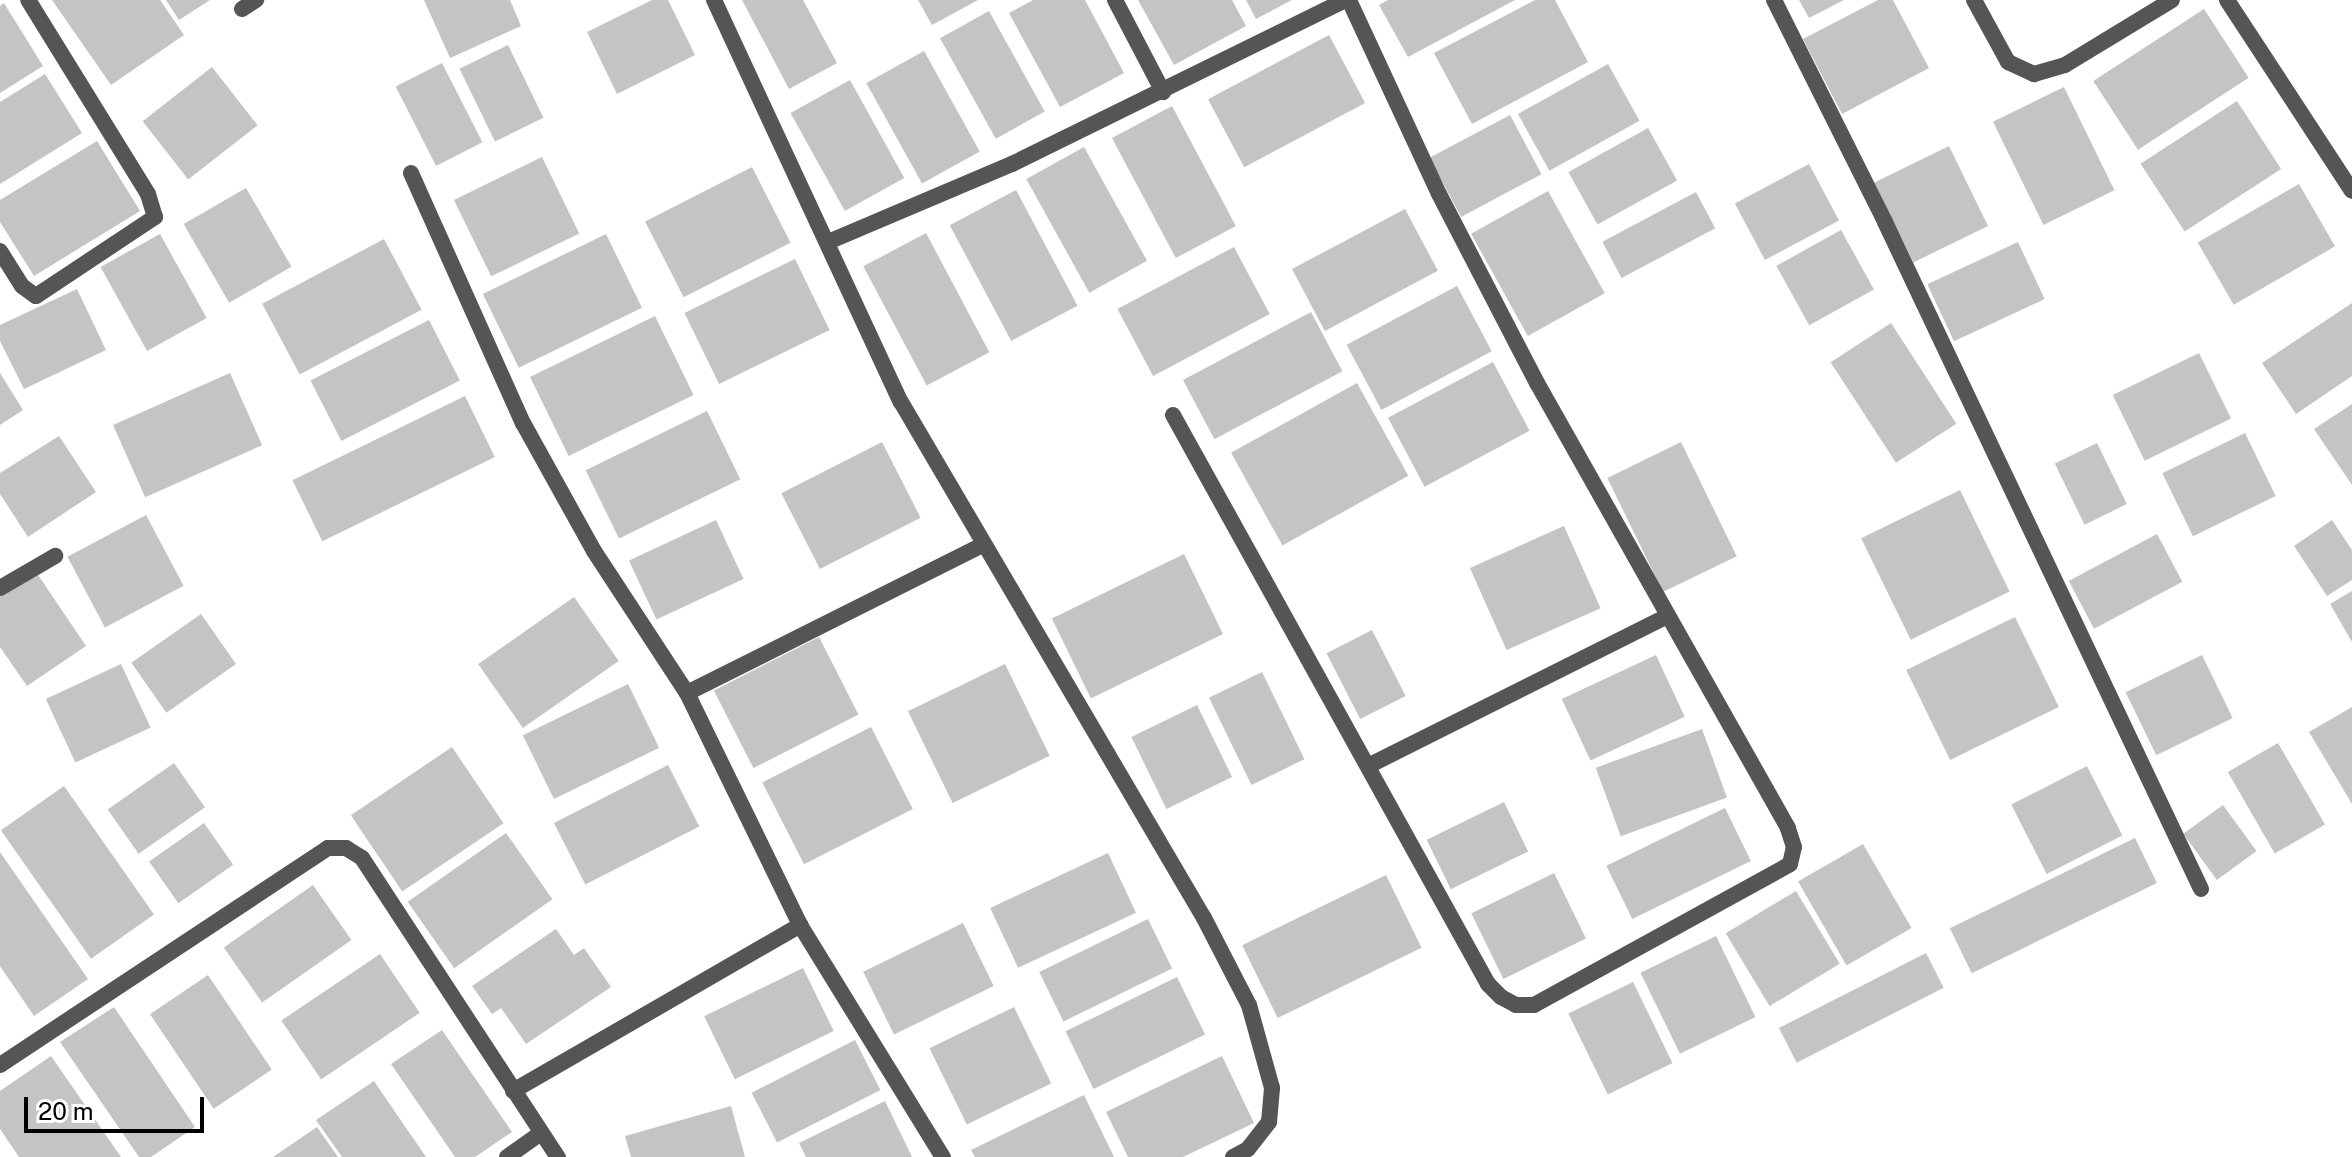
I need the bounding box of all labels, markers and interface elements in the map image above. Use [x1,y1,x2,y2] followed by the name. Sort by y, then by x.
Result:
[28,1081,208,1131] scale bar
[38,1097,94,1125] text: 20 m

